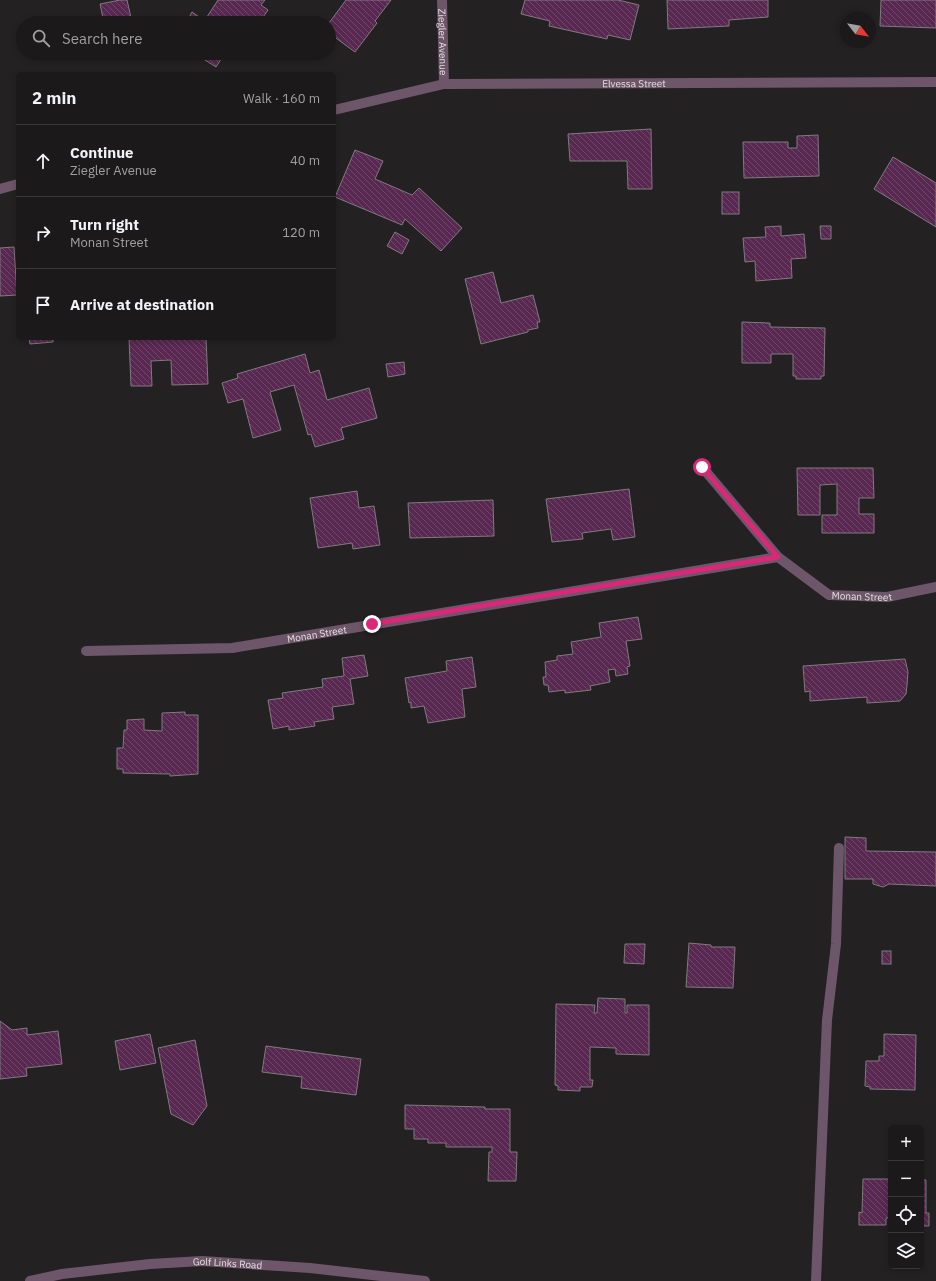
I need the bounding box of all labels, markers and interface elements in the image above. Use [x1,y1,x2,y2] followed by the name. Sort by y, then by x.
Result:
[436,8,450,76] street label: Ziegler Avenue
[840,12,876,48] north arrow
[16,16,336,60] search box
[30,27,52,49] icon: search
[62,29,142,48] text: Search here
[602,77,666,90] street label: Elvessa Street
[32,87,76,109] text: 2 min
[243,90,320,107] text: Walk · 160 m
[70,143,134,162] text: Continue
[32,150,54,172] icon: ahead
[290,152,320,169] text: 40 m
[70,162,157,179] text: Ziegler Avenue
[70,215,139,234] text: Turn right
[32,222,54,244] icon: right
[282,224,320,241] text: 120 m
[70,234,148,251] text: Monan Street
[32,294,54,316] icon: arrive
[70,295,214,314] text: Arrive at destination
[693,458,711,476] route start
[831,589,894,604] street label: Monan Street
[363,615,381,633] route end
[286,622,348,645] street label: Monan Street
[888,1125,924,1269] map controls
[888,1125,924,1161] button: +
[888,1161,924,1197] button: −
[888,1197,924,1233] button: locate
[888,1233,924,1269] button: layers
[192,1254,263,1271] street label: Golf Links Road

